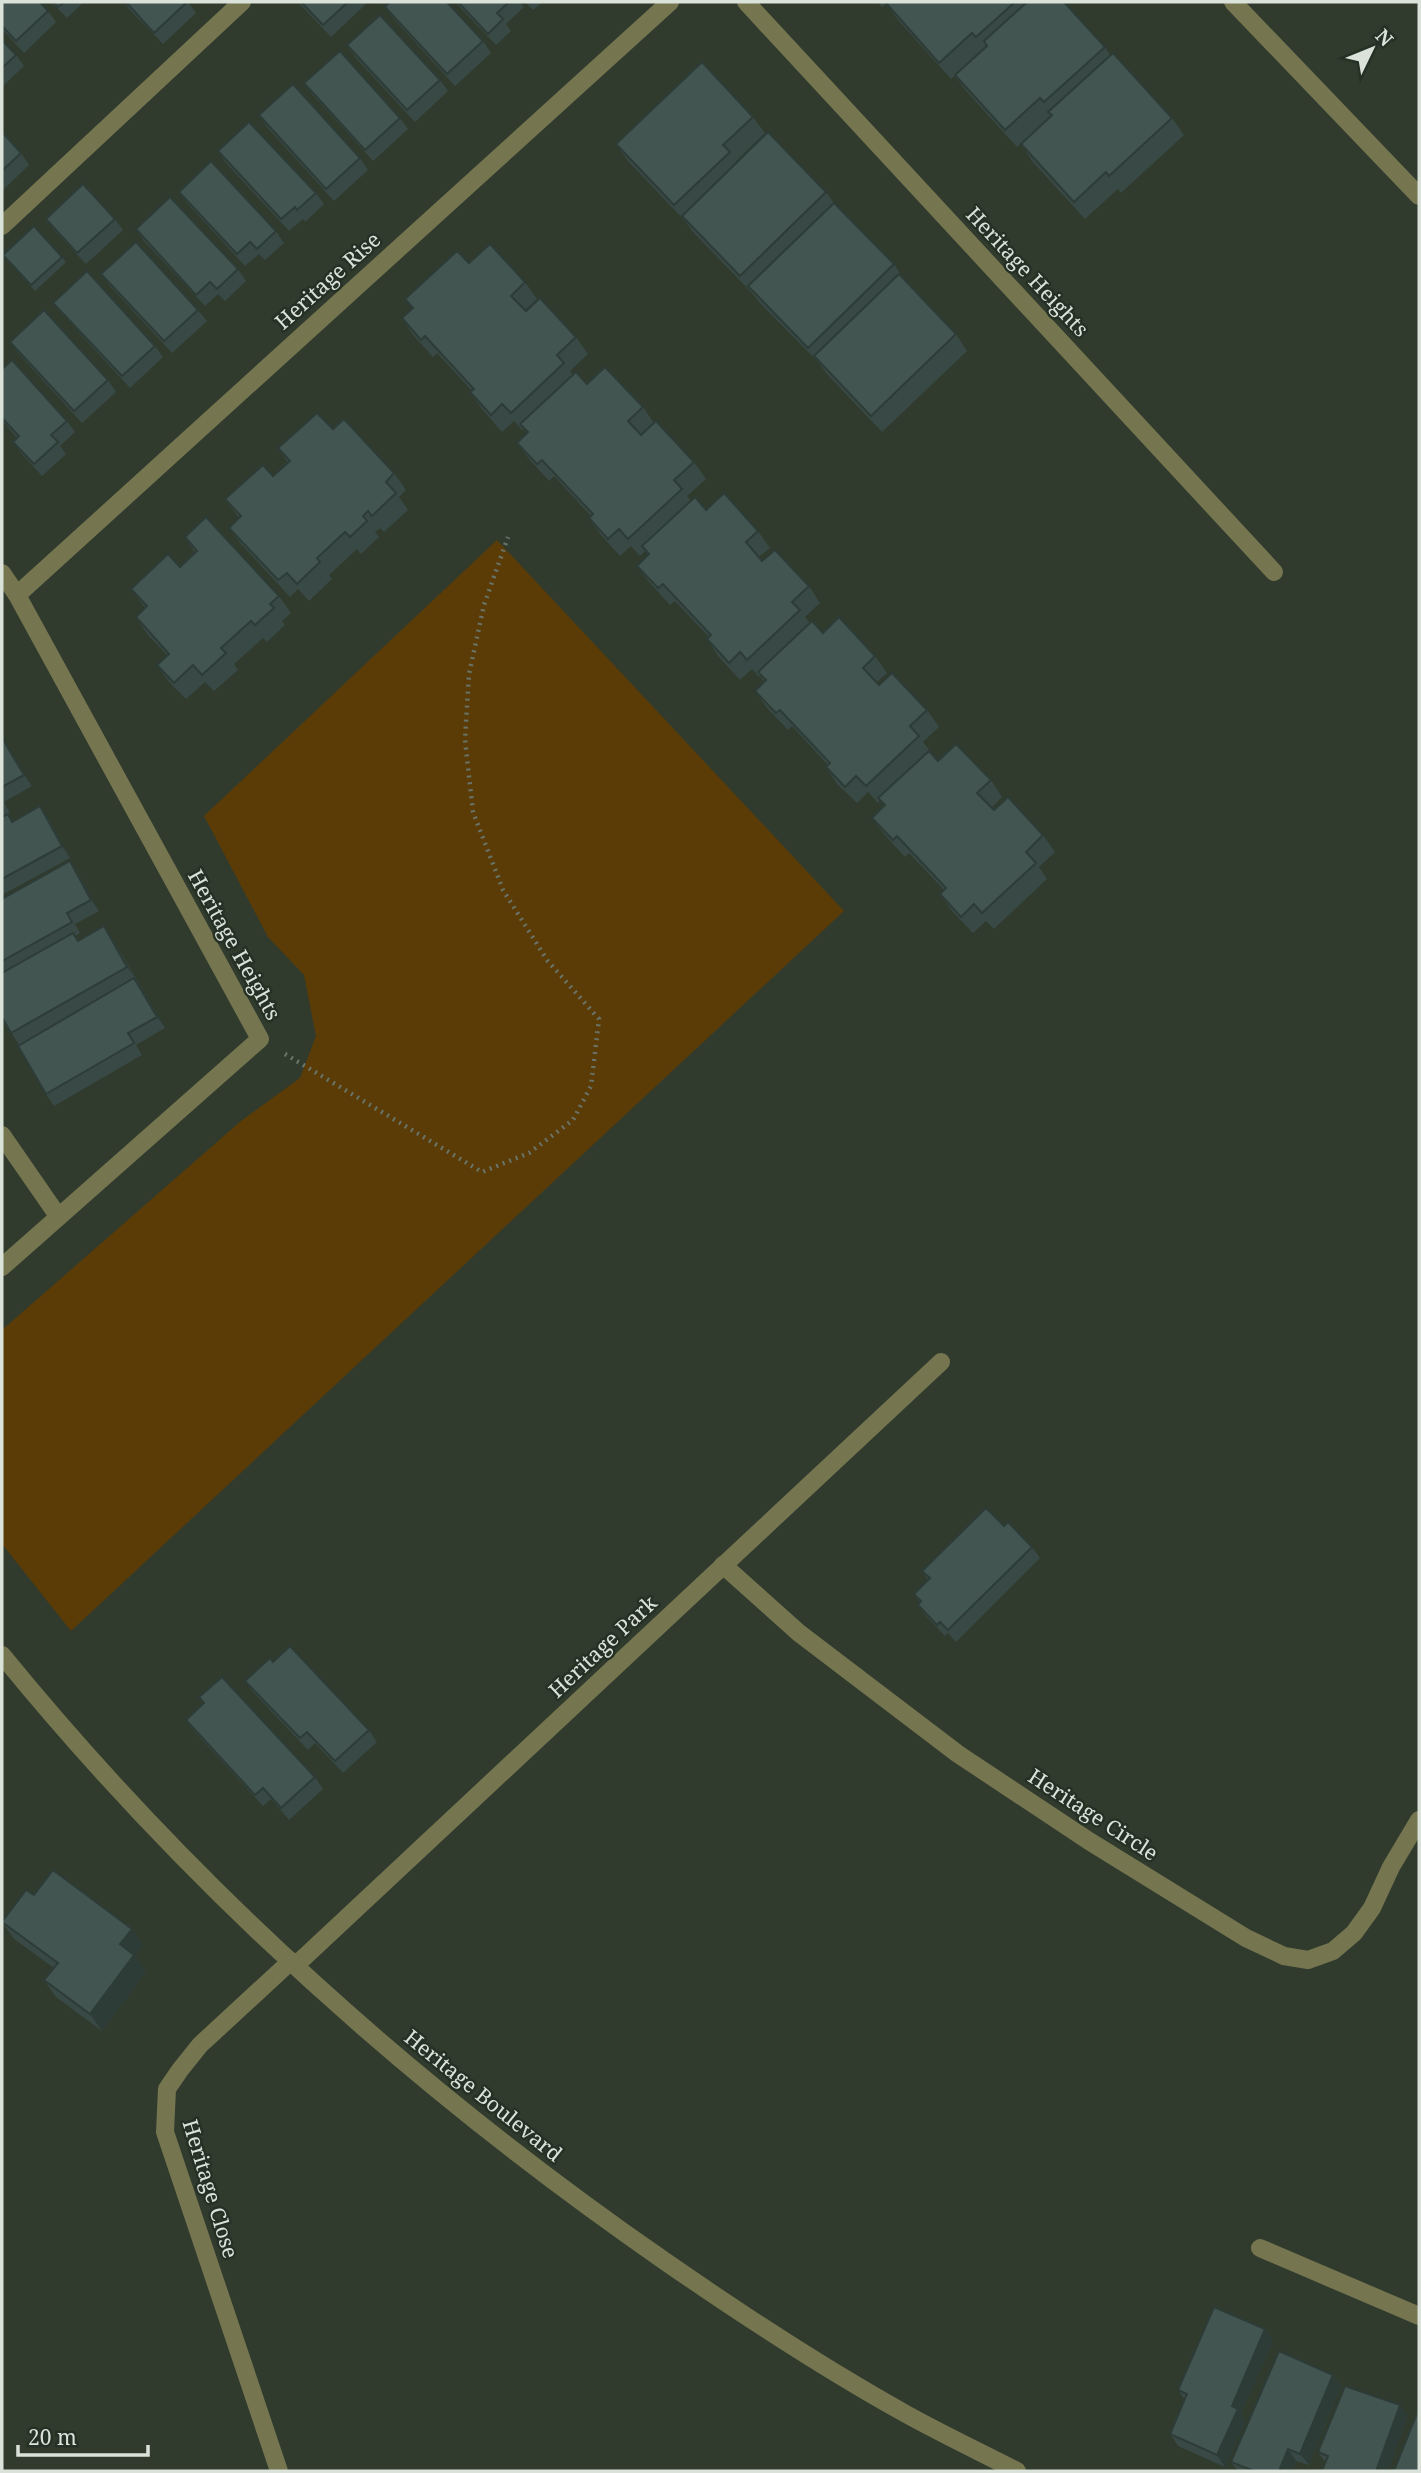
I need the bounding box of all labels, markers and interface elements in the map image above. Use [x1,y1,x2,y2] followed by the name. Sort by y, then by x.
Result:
[1337,14,1407,84] north arrow
[1370,23,1399,52] text: N
[960,200,1095,342] street label: Heritage Heights
[269,225,386,335] street label: Heritage Rise
[182,864,288,1025] street label: Heritage Heights
[542,1588,663,1704] street label: Heritage Park
[1023,1762,1164,1867] street label: Heritage Circle
[399,2023,568,2168] street label: Heritage Boulevard
[177,2116,245,2262] street label: Heritage Close
[18,2414,147,2458] scale bar
[28,2423,77,2451] text: 20 m

